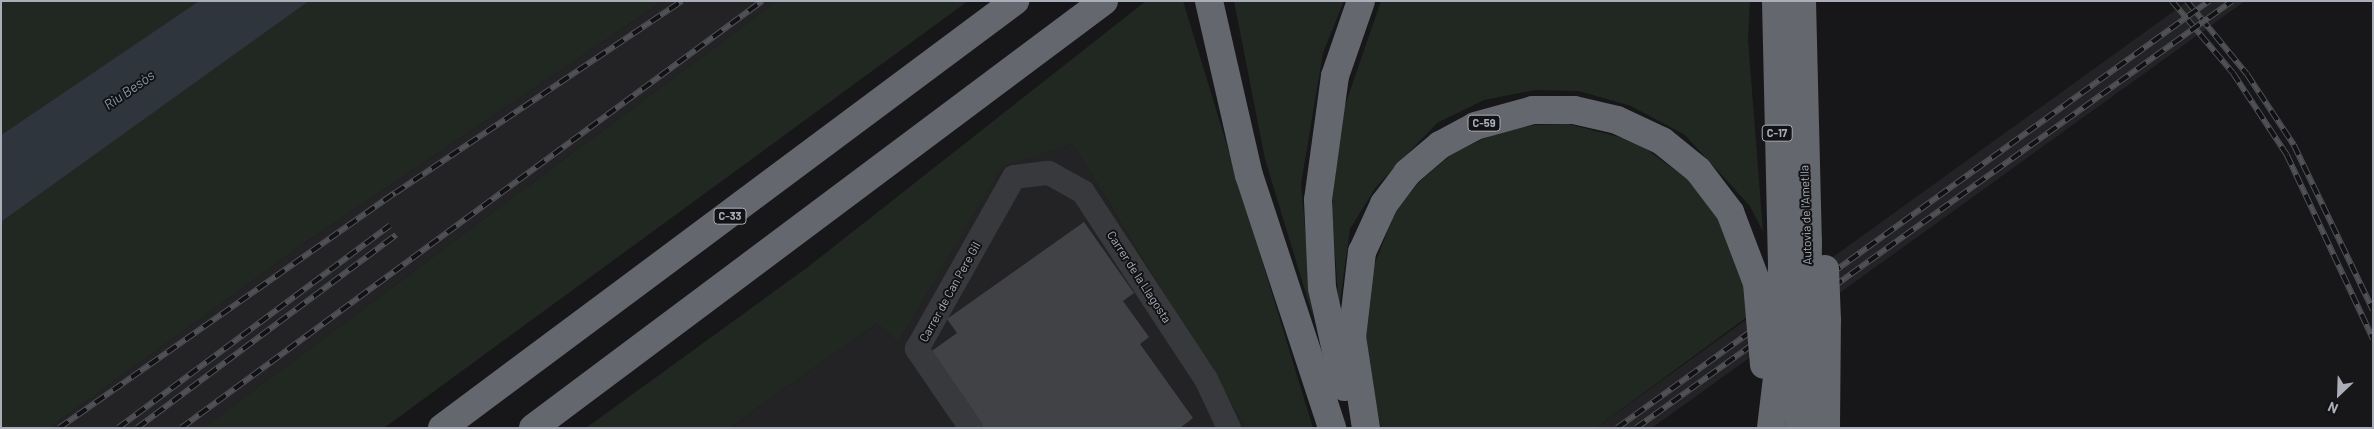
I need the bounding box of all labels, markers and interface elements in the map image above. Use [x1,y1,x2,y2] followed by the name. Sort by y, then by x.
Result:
[101,67,157,113] water label: Riu Besòs
[1466,115,1502,132] road number: C-59
[1761,125,1793,142] road number: C-17
[1797,165,1815,265] street label: Autovia de l'Ametlla
[712,208,748,225] road number: C-33
[1104,228,1174,326] street label: Carrer de la Llagosta
[916,239,984,345] street label: Carrer de Can Pere Gil
[2314,369,2364,419] north arrow
[2325,399,2340,418] text: N

